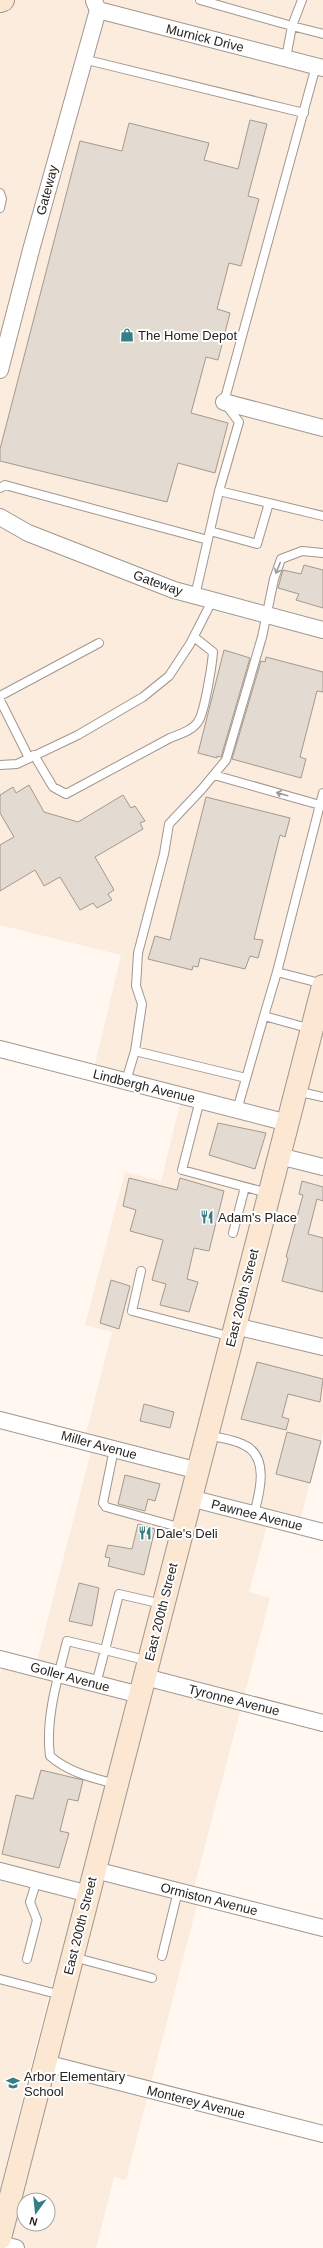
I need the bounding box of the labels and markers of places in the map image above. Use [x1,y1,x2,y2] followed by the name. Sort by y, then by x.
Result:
[119,327,135,343] shop icon: The Home Depot
[138,328,237,343] place label: The Home Depot
[199,1209,215,1225] restaurant icon: Adam's Place
[218,1210,297,1225] place label: Adam's Place
[137,1525,153,1541] restaurant icon: Dale's Deli
[156,1526,218,1541] place label: Dale's Deli
[24,2069,126,2099] place label: Arbor Elementary School
[5,2075,21,2091] school or university icon: Arbor Elementary School

